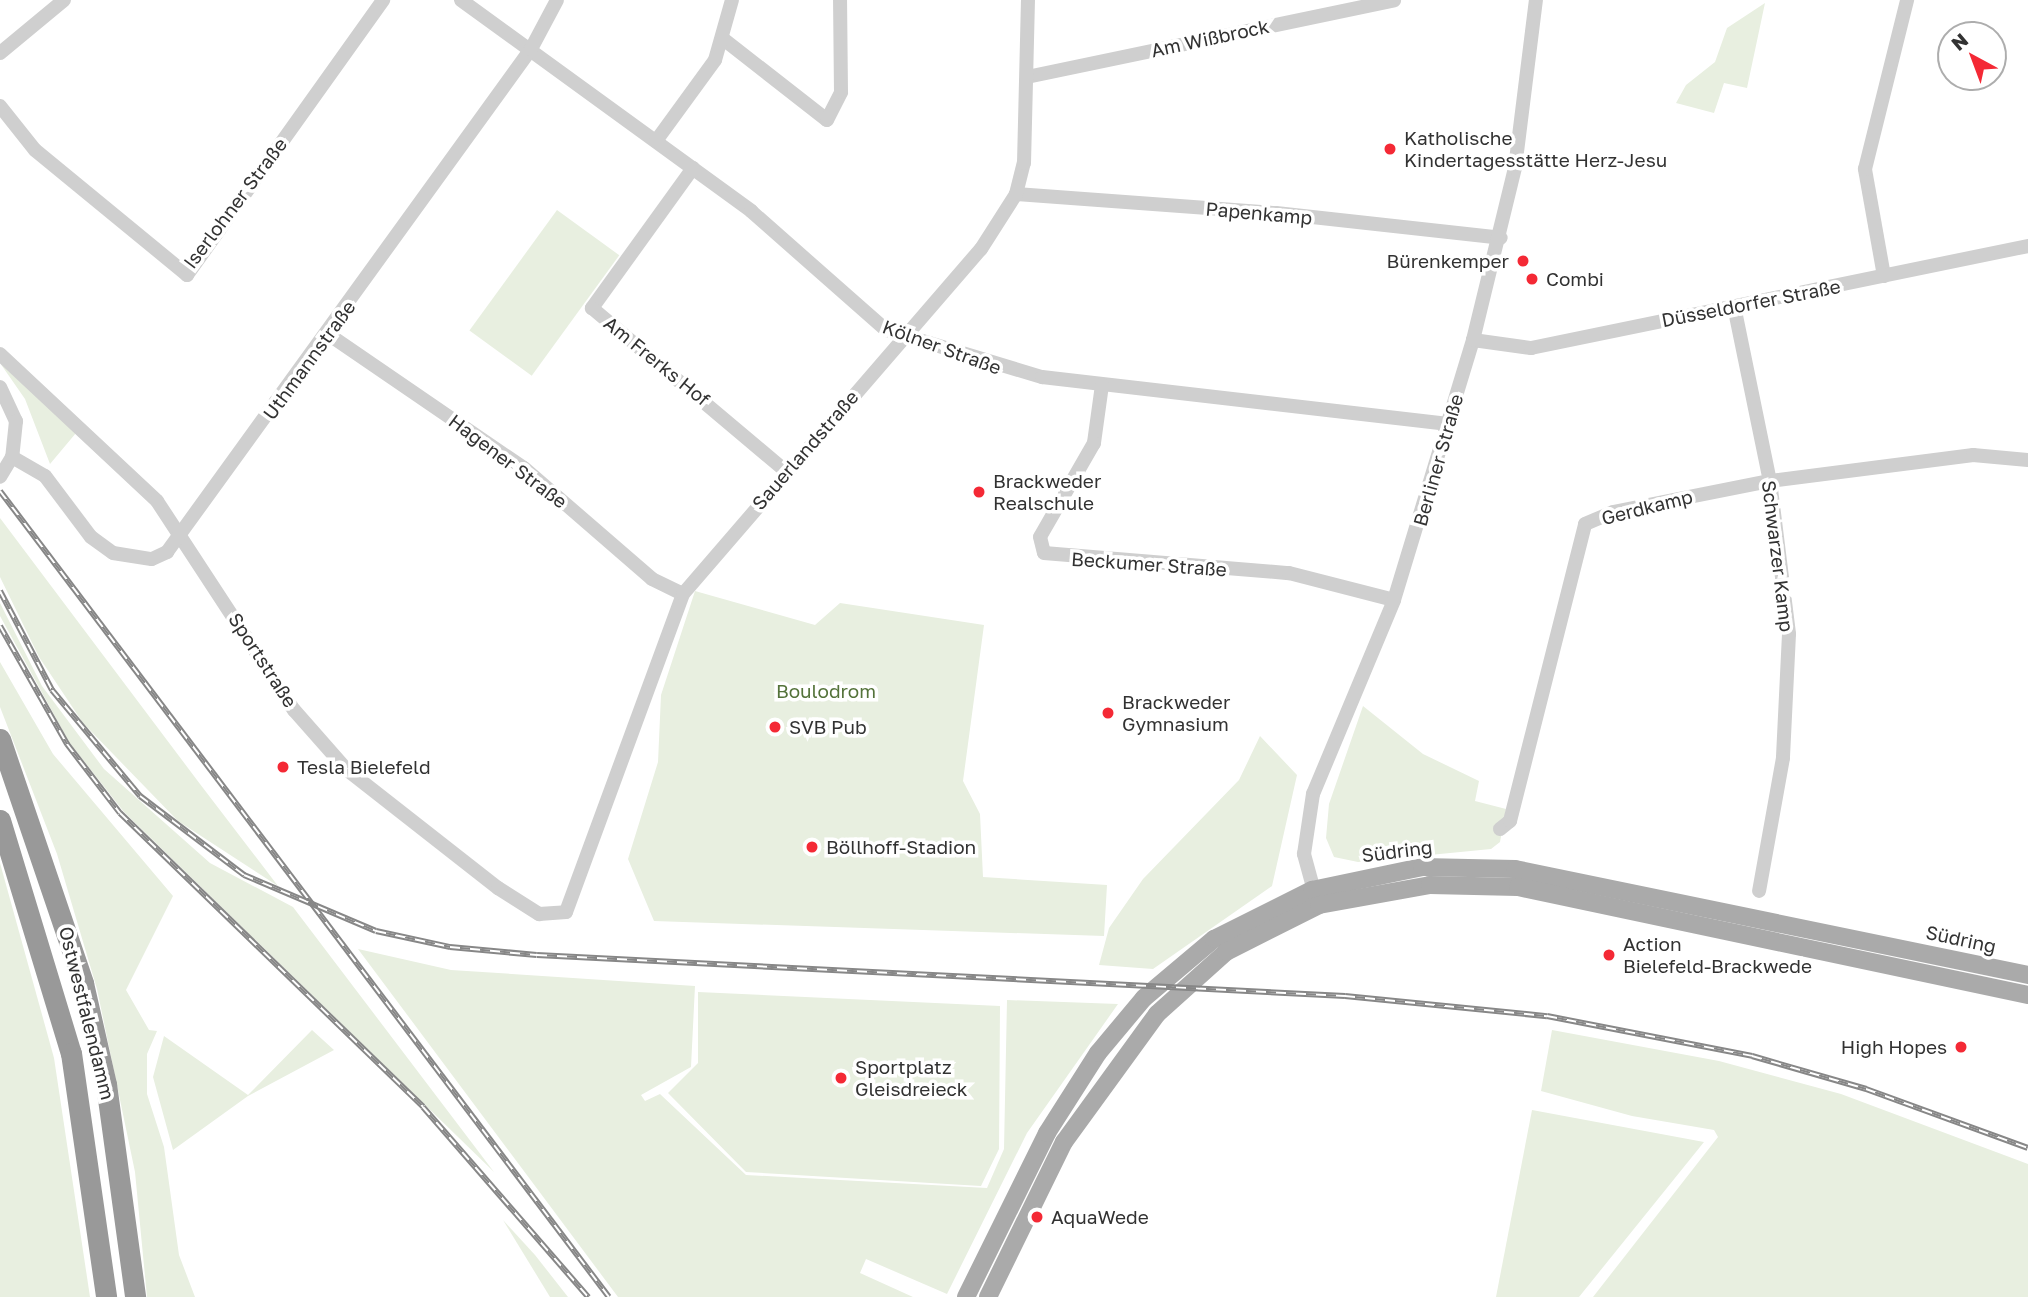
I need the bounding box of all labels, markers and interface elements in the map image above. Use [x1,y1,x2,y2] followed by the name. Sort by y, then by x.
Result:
[1149,14,1271,62] street label: Am Wißbrock
[1937,21,2007,91] north arrow
[1946,28,1972,55] text: N
[1404,127,1667,171] place label: Katholische Kindertagesstätte Herz-Jesu
[178,133,292,273] street label: Iserlohner Straße
[1382,141,1398,157] marker: Katholische Kindertagesstätte Herz-Jesu
[1205,197,1313,229] street label: Papenkamp
[1387,250,1509,272] place label: Bürenkemper
[1515,253,1531,269] marker: Bürenkemper
[1546,268,1604,290] place label: Combi
[1524,271,1540,287] marker: Combi
[1659,274,1843,332] street label: Düsseldorfer Straße
[258,296,360,424] street label: Uthmannstraße
[600,311,714,411] street label: Am Frerks Hof
[880,315,1004,379] street label: Kölner Straße
[747,386,863,514] street label: Sauerlandstraße
[1408,391,1468,529] street label: Berliner Straße
[444,409,572,513] street label: Hagener Straße
[993,470,1101,514] place label: Brackweder Realschule
[1757,479,1799,633] street label: Schwarzer Kamp
[971,484,987,500] marker: Brackweder Realschule
[1599,485,1695,529] street label: Gerdkamp
[1071,547,1227,581] street label: Beckumer Straße
[224,608,302,712] street label: Sportstraße
[776,680,876,702] park label: Boulodrom
[1122,691,1230,735] place label: Brackweder Gymnasium
[1100,705,1116,721] marker: Brackweder Gymnasium
[789,716,867,738] place label: SVB Pub
[767,719,783,735] marker: SVB Pub
[297,756,431,778] place label: Tesla Bielefeld
[275,759,291,775] marker: Tesla Bielefeld
[1360,835,1434,867] street label: Südring
[826,836,976,858] place label: Böllhoff-Stadion
[804,839,820,855] marker: Böllhoff-Stadion
[1924,920,1998,958] street label: Südring
[54,924,120,1102] street label: Ostwestfalendamm
[1623,933,1812,977] place label: Action Bielefeld-Brackwede
[1601,947,1617,963] marker: Action Bielefeld-Brackwede
[1841,1036,1947,1058] place label: High Hopes
[1953,1039,1969,1055] marker: High Hopes
[855,1056,968,1100] place label: Sportplatz Gleisdreieck
[833,1070,849,1086] marker: Sportplatz Gleisdreieck
[1051,1206,1149,1228] place label: AquaWede
[1029,1209,1045,1225] marker: AquaWede

